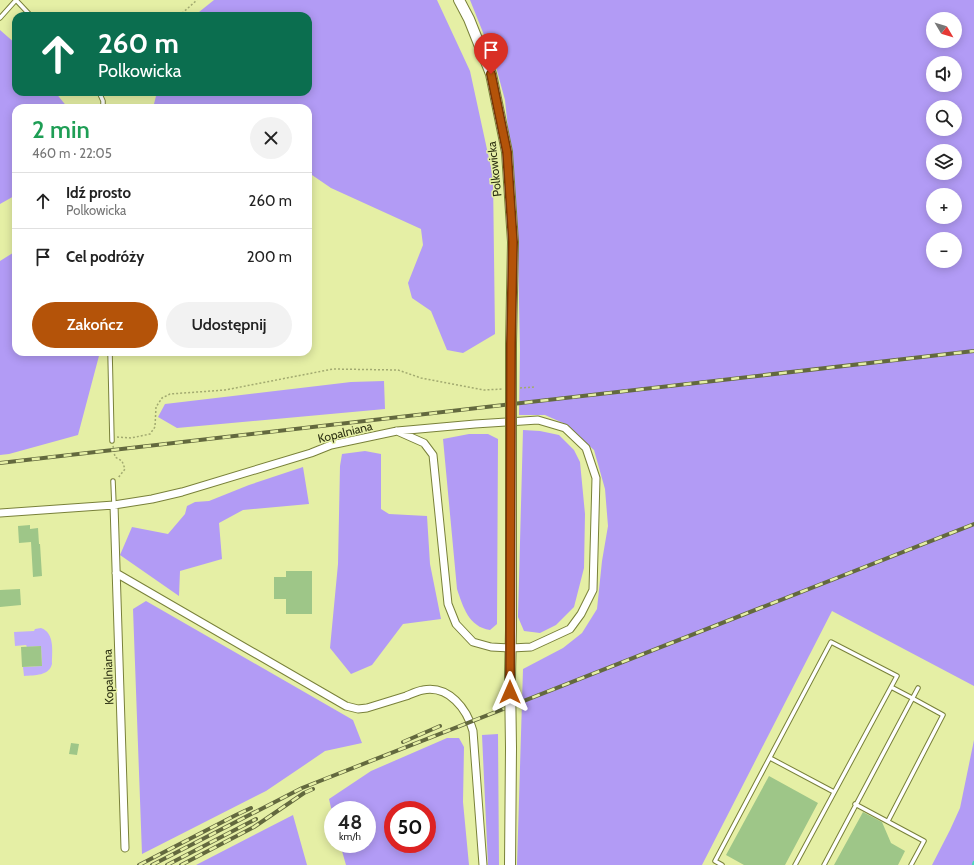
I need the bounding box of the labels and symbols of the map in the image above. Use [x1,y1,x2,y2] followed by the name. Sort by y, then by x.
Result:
[926,12,962,48] north arrow
[474,33,508,74] pin
[484,140,504,197] street label: Polkowicka
[316,418,374,446] street label: Kopalniana
[100,649,116,705] street label: Kopalniana
[489,671,531,713] position arrow
[384,801,436,853] speed limit sign: 50

